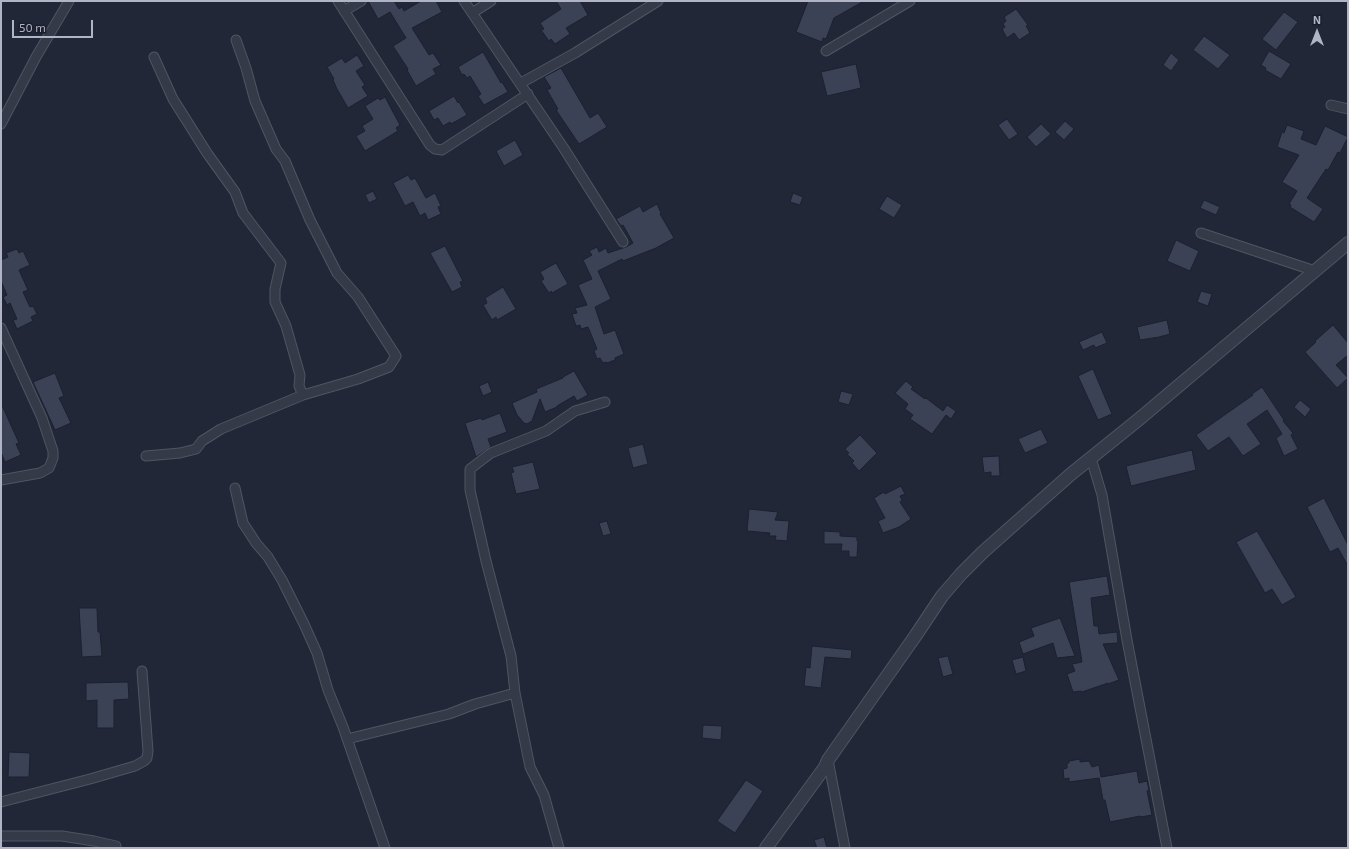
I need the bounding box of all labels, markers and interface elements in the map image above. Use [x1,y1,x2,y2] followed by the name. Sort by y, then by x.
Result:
[14,12,95,38] scale bar
[1297,12,1337,52] north arrow
[1313,13,1321,26] text: N
[19,20,46,34] text: 50 m

